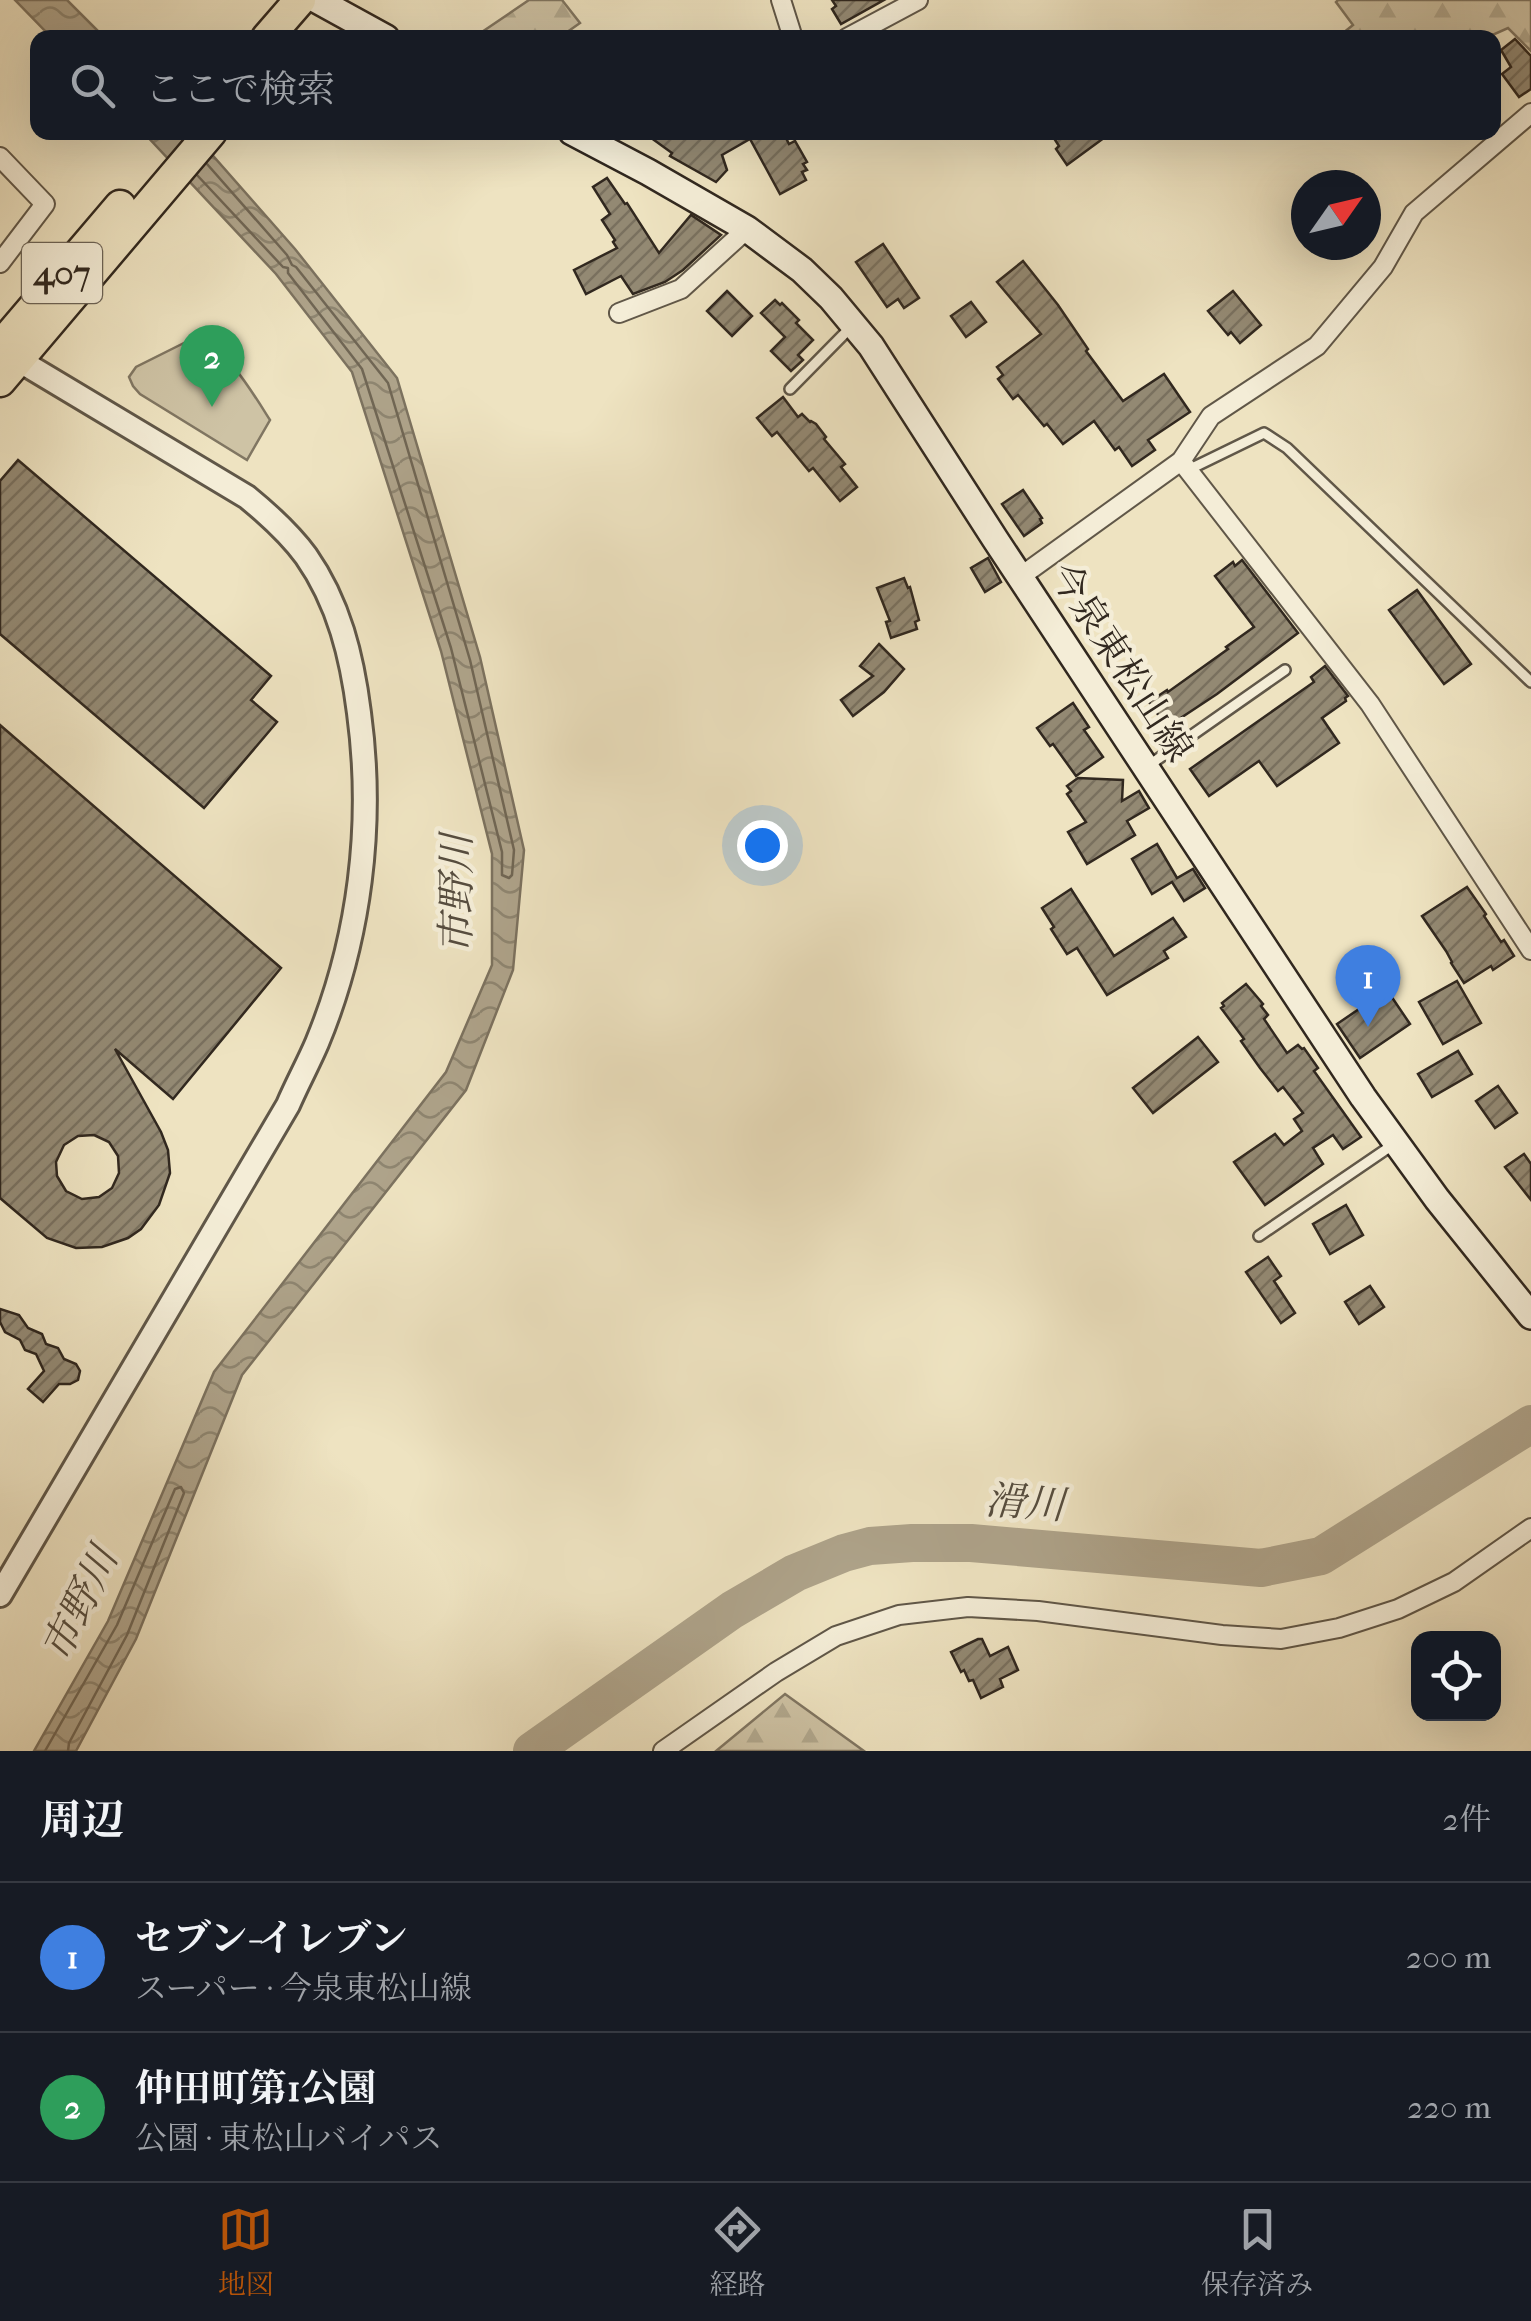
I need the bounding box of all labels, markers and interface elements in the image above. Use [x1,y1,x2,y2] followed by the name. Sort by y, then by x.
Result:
[30,30,1501,140] search box
[65,58,120,113] icon: search
[145,67,335,112] text: ここで検索
[1291,170,1381,260] north arrow
[22,243,102,303] road number: 407
[180,324,244,407] pin: 2
[1040,554,1202,770] street label: 今泉東松山線
[737,820,788,871] your location
[434,830,480,954] water label: 市野川
[1336,944,1400,1027] pin: 1
[983,1477,1070,1529] water label: 滑川
[33,1536,129,1668] water label: 市野川
[1411,1631,1501,1721] map controls
[1411,1631,1501,1721] button: locate
[40,1796,124,1845] text: 周辺
[1443,1801,1491,1838] text: 2件
[135,1916,408,1961] text: セブン-イレブン
[67,1939,78,1976] text: 1
[1406,1939,1491,1976] text: 200 m
[135,1970,472,2007] text: スーパー · 今泉東松山線
[135,2066,377,2111] text: 仲田町第1公園
[64,2089,81,2126] text: 2
[1407,2089,1491,2126] text: 220 m
[135,2120,443,2157] text: 公園 · 東松山バイパス
[218,2202,274,2302] tab: 地図
[709,2202,765,2302] tab: 経路
[1201,2202,1313,2302] tab: 保存済み

